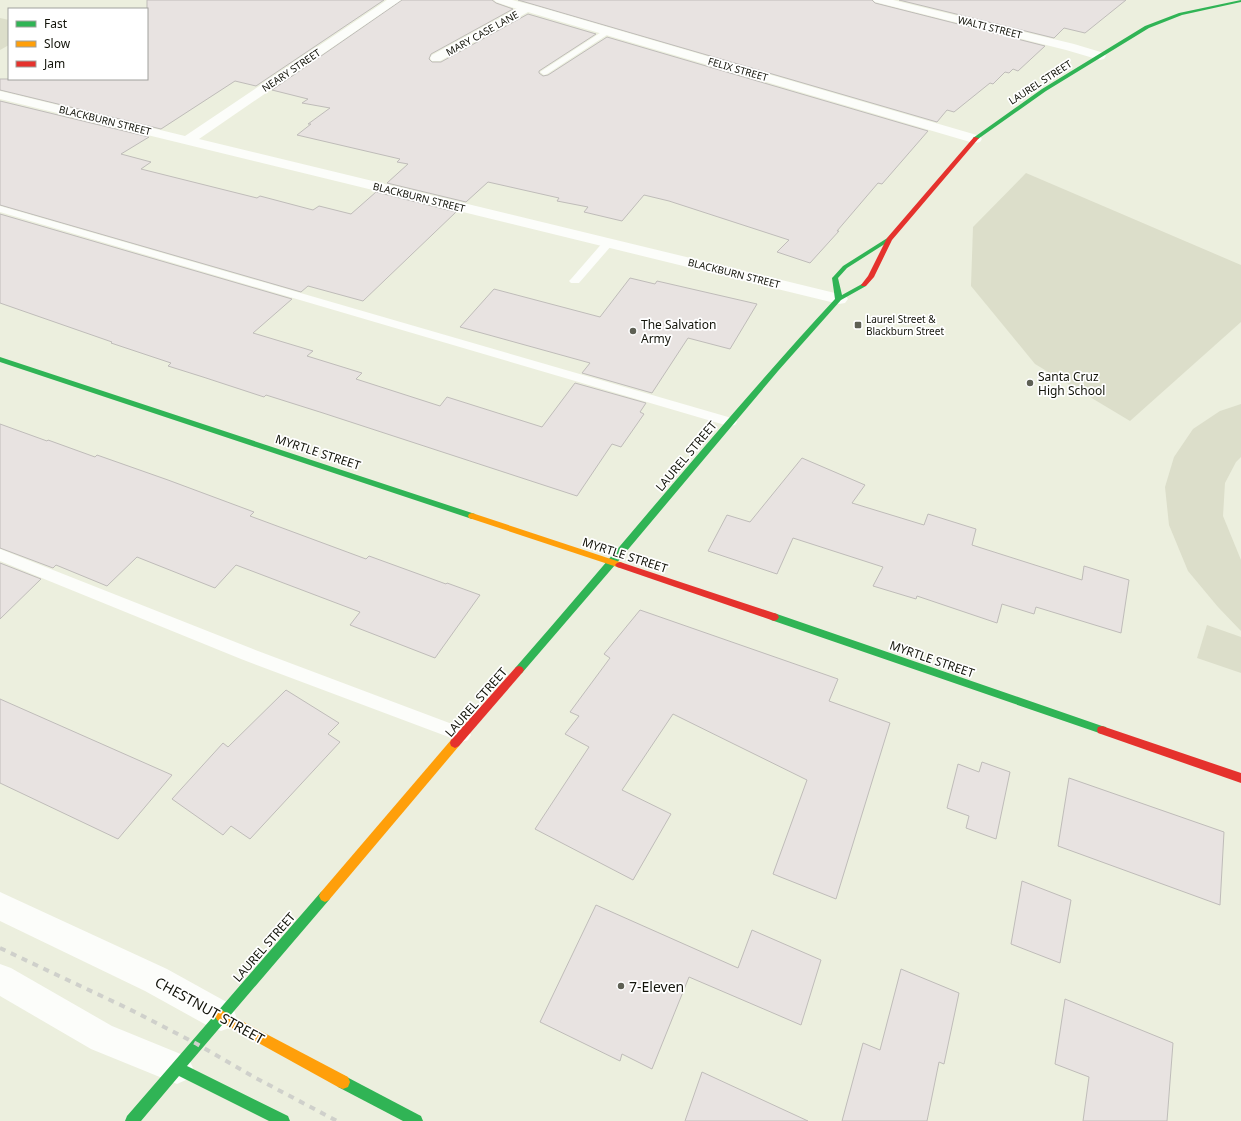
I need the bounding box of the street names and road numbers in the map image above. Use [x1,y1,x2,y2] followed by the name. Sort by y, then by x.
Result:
[443,7,521,59] street label: MARY CASE LANE
[956,12,1024,42] street label: WALTI STREET
[259,45,323,95] street label: NEARY STREET
[706,54,770,84] street label: FELIX STREET
[1006,56,1075,108] street label: LAUREL STREET
[57,102,153,138] street label: BLACKBURN STREET
[371,179,467,215] street label: BLACKBURN STREET
[686,255,782,291] street label: BLACKBURN STREET
[652,417,721,495] street label: LAUREL STREET
[273,430,363,474] street label: MYRTLE STREET
[580,533,670,577] street label: MYRTLE STREET
[887,637,977,682] street label: MYRTLE STREET
[441,663,511,740] street label: LAUREL STREET
[229,908,299,985] street label: LAUREL STREET
[152,972,268,1048] street label: CHESTNUT STREET

